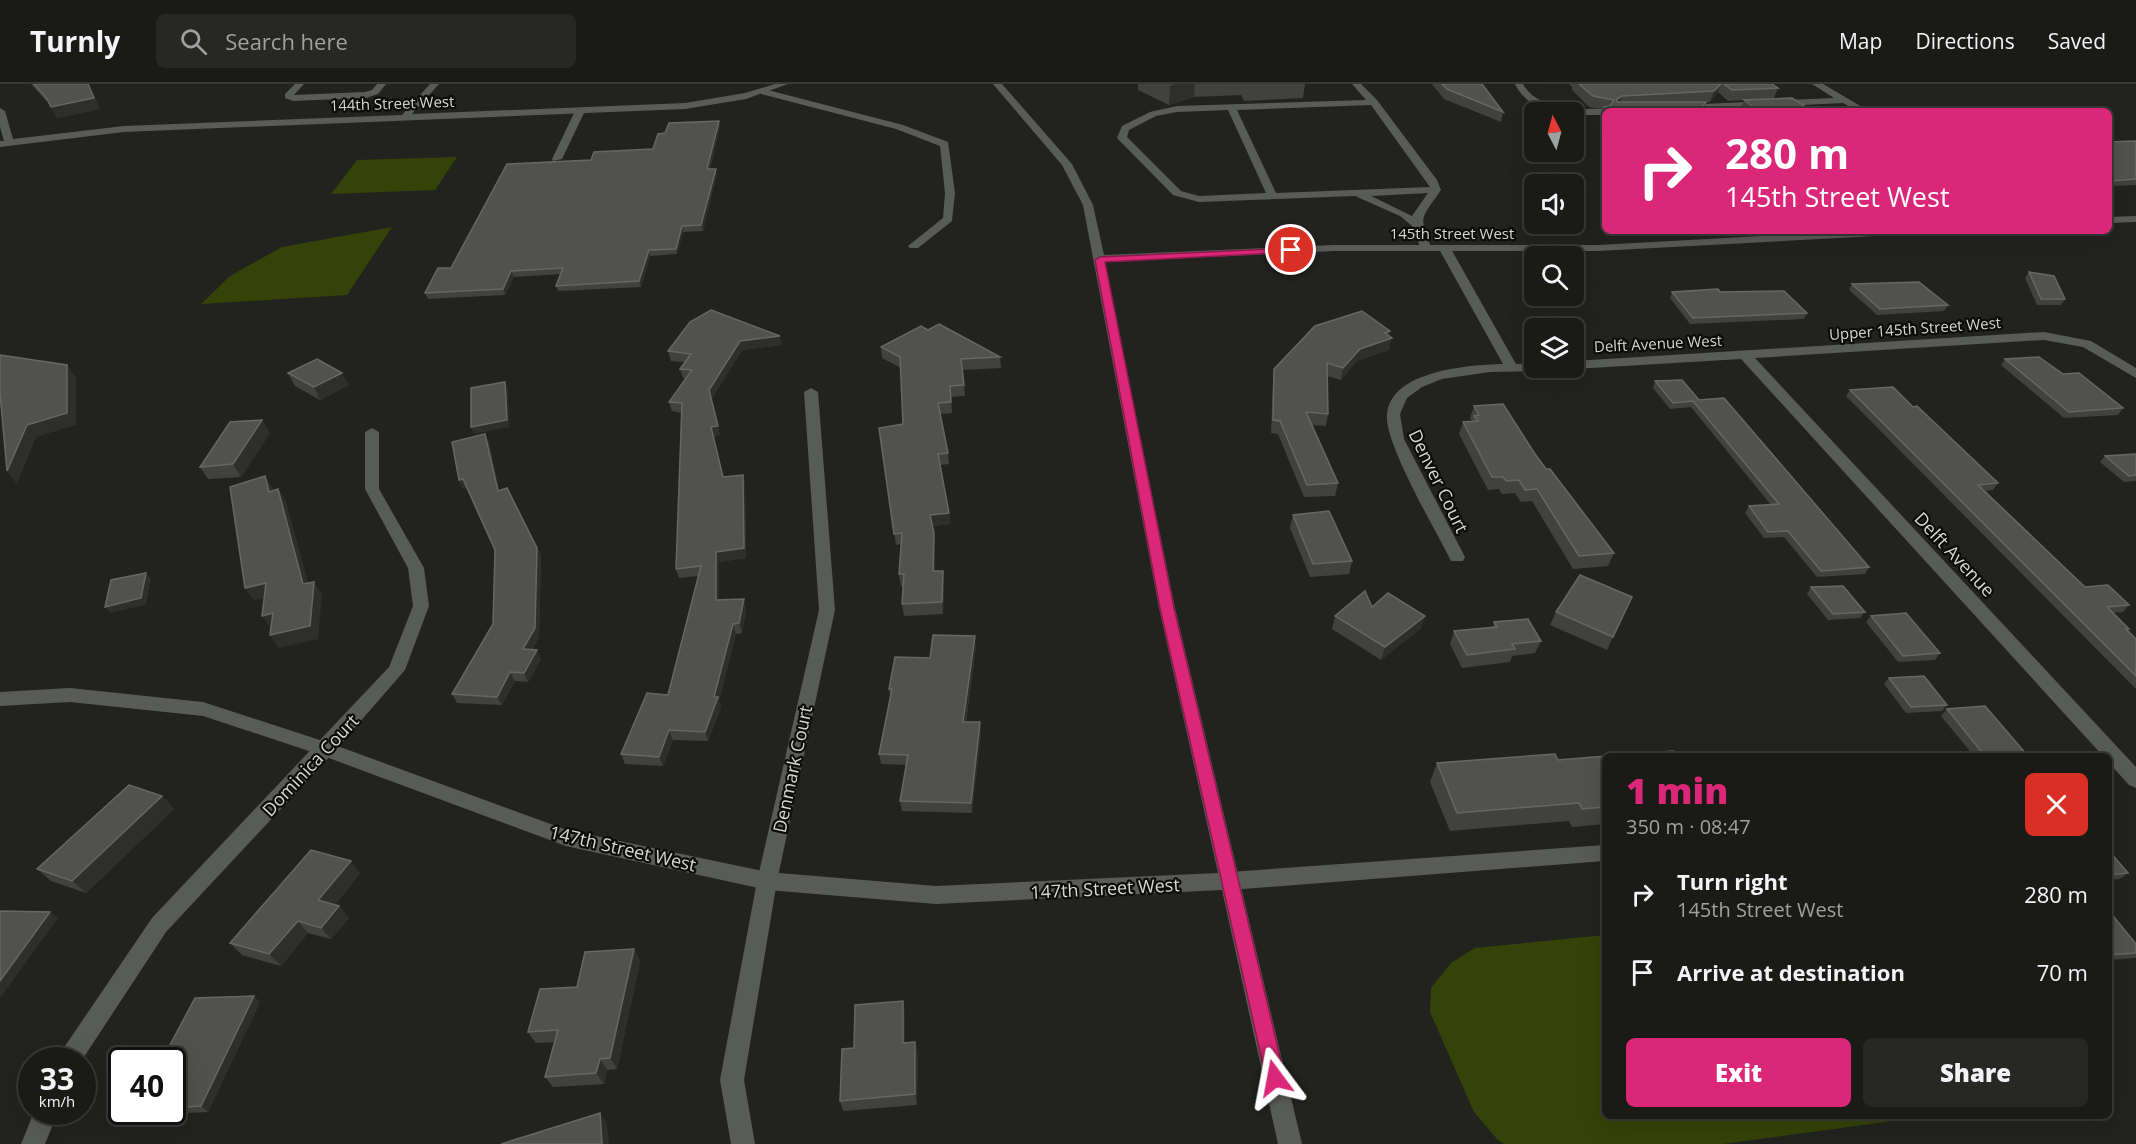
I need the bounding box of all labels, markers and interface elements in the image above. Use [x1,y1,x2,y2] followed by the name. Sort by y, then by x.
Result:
[156,14,576,68] search box
[30,22,120,60] text: Turnly
[177,25,210,58] icon: search
[225,26,348,56] text: Search here
[1839,27,1882,55] text: Map
[1915,27,2015,55] text: Directions
[2048,27,2106,55] text: Saved
[329,91,455,115] street label: 144th Street West
[1524,102,1584,162] north arrow
[1524,102,1584,378] map controls
[1725,124,1849,181] text: 280 m
[1626,132,1704,210] icon: right
[1524,174,1584,234] button: sound
[1725,178,1950,215] text: 145th Street West
[1390,223,1514,243] street label: 145th Street West
[1265,224,1316,275] pin
[1274,233,1307,266] icon: arrive
[1524,246,1584,306] button: search
[1828,312,2002,344] street label: Upper 145th Street West
[1524,318,1584,378] button: layers
[1593,330,1723,356] street label: Delft Avenue West
[1404,425,1474,537] street label: Denver Court
[1910,506,2000,602] street label: Delft Avenue
[767,703,817,835] street label: Denmark Court
[257,709,363,821] street label: Dominica Court
[1626,766,1728,815] text: 1 min
[2025,773,2088,836] button: close
[1626,813,1751,840] text: 350 m · 08:47
[547,819,699,877] street label: 147th Street West
[1677,866,1788,896] text: Turn right
[1030,872,1180,904] street label: 147th Street West
[1626,878,1659,911] icon: right
[2024,879,2088,909] text: 280 m
[1677,896,1843,923] text: 145th Street West
[1626,956,1659,989] icon: arrive
[1677,957,1905,987] text: Arrive at destination
[2037,957,2088,987] text: 70 m
[1626,1038,1851,1107] button: Exit
[1863,1038,2088,1107] button: Share
[1243,1046,1307,1110] position arrow
[108,1047,186,1125] speed limit sign: 40
[40,1058,74,1099] text: 33
[39,1091,75,1111] text: km/h

